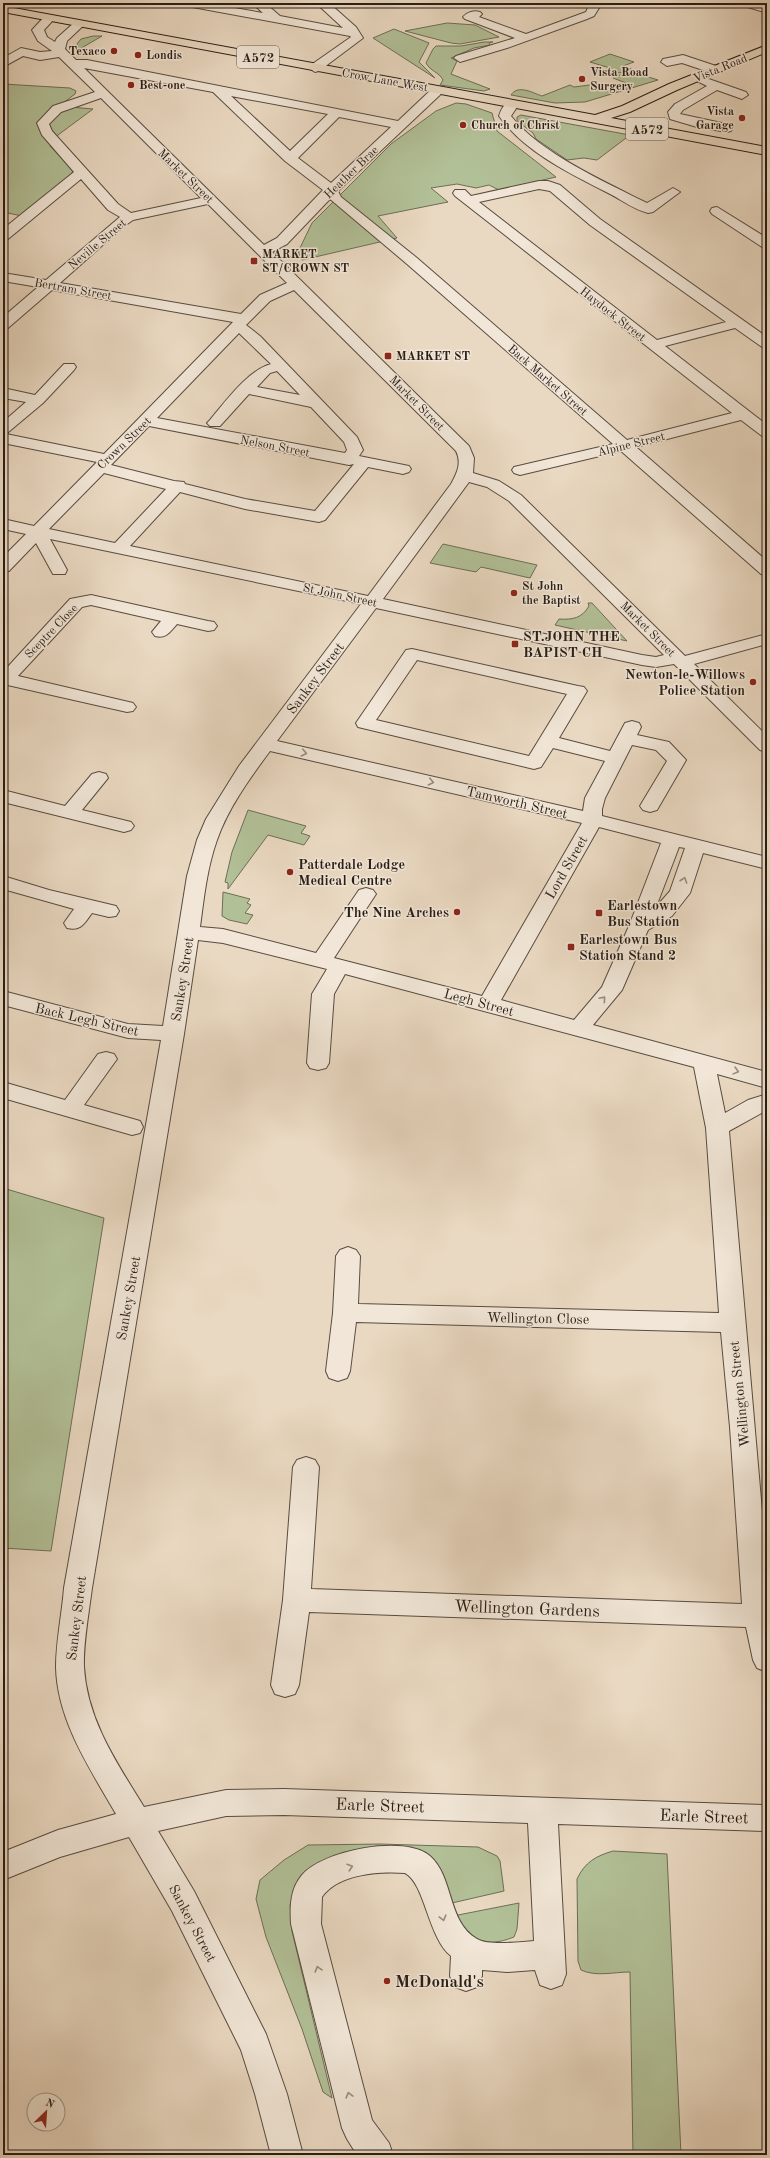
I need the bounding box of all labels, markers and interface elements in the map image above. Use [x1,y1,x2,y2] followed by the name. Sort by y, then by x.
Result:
[69,46,106,58] place label: Texaco
[109,46,119,56] marker: Texaco
[237,46,279,68] road number: A572
[133,50,143,60] marker: Londis
[146,50,182,62] place label: Londis
[692,53,749,85] street label: Vista Road
[341,67,429,94] street label: Crow Lane West
[590,67,649,93] place label: Vista Road Surgery
[577,74,587,84] marker: Vista Road Surgery
[126,80,136,90] marker: Best-one
[139,80,186,92] place label: Best-one
[696,106,734,132] place label: Vista Garage
[737,113,747,123] marker: Vista Garage
[626,118,668,140] road number: A572
[458,120,468,130] marker: Church of Christ
[471,120,560,132] place label: Church of Christ
[322,144,381,201] street label: Heather Brae
[155,147,215,206] street label: Market Street
[66,217,129,272] street label: Neville Street
[262,249,350,275] place label: MARKET ST/CROWN ST
[249,256,259,266] marker: MARKET ST/CROWN ST
[33,277,113,303] street label: Bertram Street
[577,285,648,344] street label: Haydock Street
[505,343,589,418] street label: Back Market Street
[383,351,393,361] marker: MARKET ST
[396,351,470,363] place label: MARKET ST
[387,374,446,433] street label: Market Street
[95,415,154,472] street label: Crown Street
[596,431,666,459] street label: Alpine Street
[239,434,311,460] street label: Nelson Street
[522,581,581,607] place label: St John the Baptist
[302,582,378,610] street label: St John Street
[509,588,519,598] marker: St John the Baptist
[618,600,677,659] street label: Market Street
[23,602,81,661] street label: Sceptre Close
[523,630,620,660] place label: ST.JOHN THE BAPIST CH
[510,639,520,649] marker: ST.JOHN THE BAPIST CH
[285,640,347,717] street label: Sankey Street
[625,668,745,698] place label: Newton-le-Willows Police Station
[748,677,758,687] marker: Newton-le-Willows Police Station
[301,748,307,756] one-way arrow
[427,777,434,786] one-way arrow
[465,784,569,821] street label: Tamworth Street
[543,833,591,901] street label: Lord Street
[298,858,405,888] place label: Patterdale Lodge Medical Centre
[285,867,295,877] marker: Patterdale Lodge Medical Centre
[679,876,688,883] one-way arrow
[607,899,680,929] place label: Earlestown Bus Station
[344,906,449,920] place label: The Nine Arches
[452,907,462,917] marker: The Nine Arches
[594,908,604,918] marker: Earlestown Bus Station
[579,933,677,963] place label: Earlestown Bus Station Stand 2
[169,936,197,1022] street label: Sankey Street
[566,942,576,952] marker: Earlestown Bus Station Stand 2
[442,987,515,1019] street label: Legh Street
[599,996,606,1004] one-way arrow
[34,1001,140,1039] street label: Back Legh Street
[732,1067,739,1075] one-way arrow
[115,1255,143,1341] street label: Sankey Street
[487,1311,589,1327] street label: Wellington Close
[727,1340,753,1448] street label: Wellington Street
[65,1575,89,1661] street label: Sankey Street
[454,1598,600,1621] street label: Wellington Gardens
[335,1796,425,1817] street label: Earle Street
[659,1807,749,1828] street label: Earle Street
[346,1863,353,1872] one-way arrow
[166,1883,218,1965] street label: Sankey Street
[438,1914,447,1921] one-way arrow
[315,1966,323,1972] one-way arrow
[395,1974,484,1991] place label: McDonald's
[382,1976,392,1986] marker: McDonald's
[26,2092,66,2132] north arrow
[345,2092,354,2099] one-way arrow
[43,2098,56,2111] text: N

